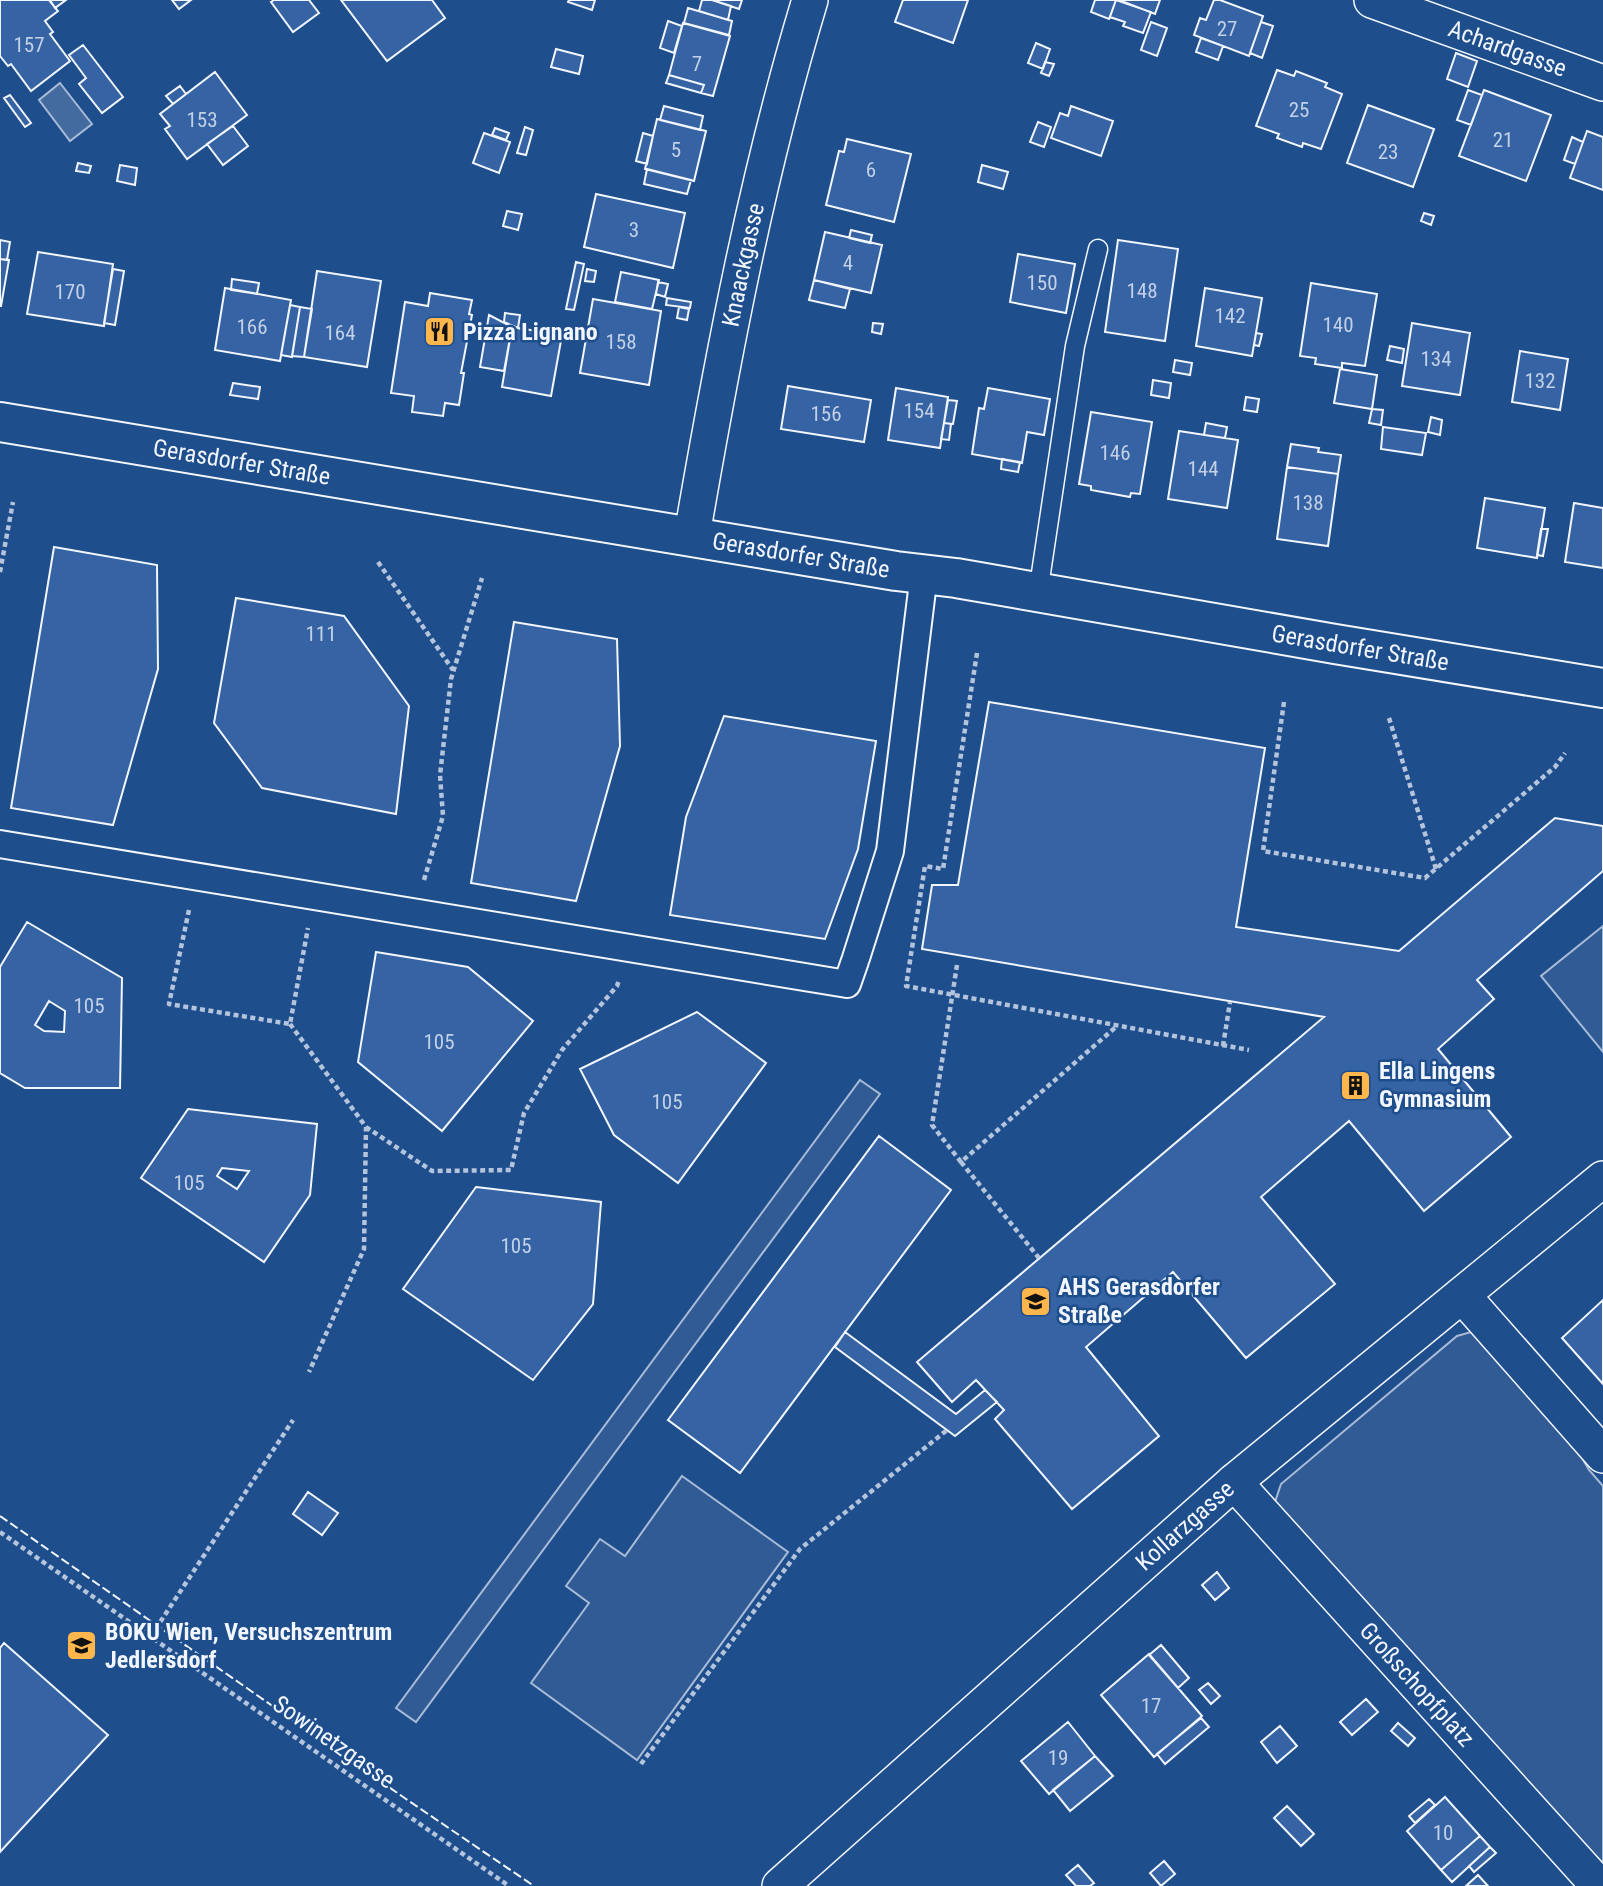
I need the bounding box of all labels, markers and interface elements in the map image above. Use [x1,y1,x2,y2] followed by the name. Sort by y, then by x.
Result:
[1445,15,1570,83] street label: Achardgasse
[1217,17,1237,41] house number: 27
[13,33,45,57] house number: 157
[692,52,702,76] house number: 7
[1289,98,1309,122] house number: 25
[186,108,218,132] house number: 153
[1493,128,1513,152] house number: 21
[671,138,681,162] house number: 5
[1378,140,1398,164] house number: 23
[866,158,876,182] house number: 6
[717,200,770,329] street label: Knaackgasse
[629,218,639,242] house number: 3
[843,251,853,275] house number: 4
[1026,271,1058,295] house number: 150
[1126,279,1158,303] house number: 148
[54,280,86,304] house number: 170
[1214,304,1246,328] house number: 142
[1322,313,1354,337] house number: 140
[236,315,268,339] house number: 166
[423,315,457,349] restaurant icon: Pizza Lignano
[463,318,598,346] place label: Pizza Lignano
[324,321,356,345] house number: 164
[605,330,637,354] house number: 158
[1420,347,1452,371] house number: 134
[1524,369,1556,393] house number: 132
[903,399,935,423] house number: 154
[810,402,842,426] house number: 156
[151,434,332,491] street label: Gerasdorfer Straße
[1099,441,1131,465] house number: 146
[1187,457,1219,481] house number: 144
[1292,491,1324,515] house number: 138
[710,527,892,584] street label: Gerasdorfer Straße
[1269,619,1451,676] street label: Gerasdorfer Straße
[305,622,337,646] house number: 111
[73,994,105,1018] house number: 105
[423,1030,455,1054] house number: 105
[1379,1057,1495,1113] place label: Ella Lingens Gymnasium
[1339,1068,1373,1102] building icon: Ella Lingens Gymnasium
[651,1090,683,1114] house number: 105
[173,1171,205,1195] house number: 105
[500,1234,532,1258] house number: 105
[1058,1273,1220,1329] place label: AHS Gerasdorfer Straße
[1018,1284,1052,1318] school or university icon: AHS Gerasdorfer Straße
[1130,1475,1240,1577] street label: Kollarzgasse
[1354,1617,1480,1752] street label: Großschopfplatz
[105,1618,392,1674] place label: BOKU Wien, Versuchszentrum Jedlersdorf
[65,1629,99,1663] school or university icon: BOKU Wien, Versuchszentrum Jedlersdorf
[268,1690,400,1794] street label: Sowinetzgasse
[1141,1694,1161,1718] house number: 17
[1048,1746,1068,1770] house number: 19
[1433,1821,1453,1845] house number: 10

